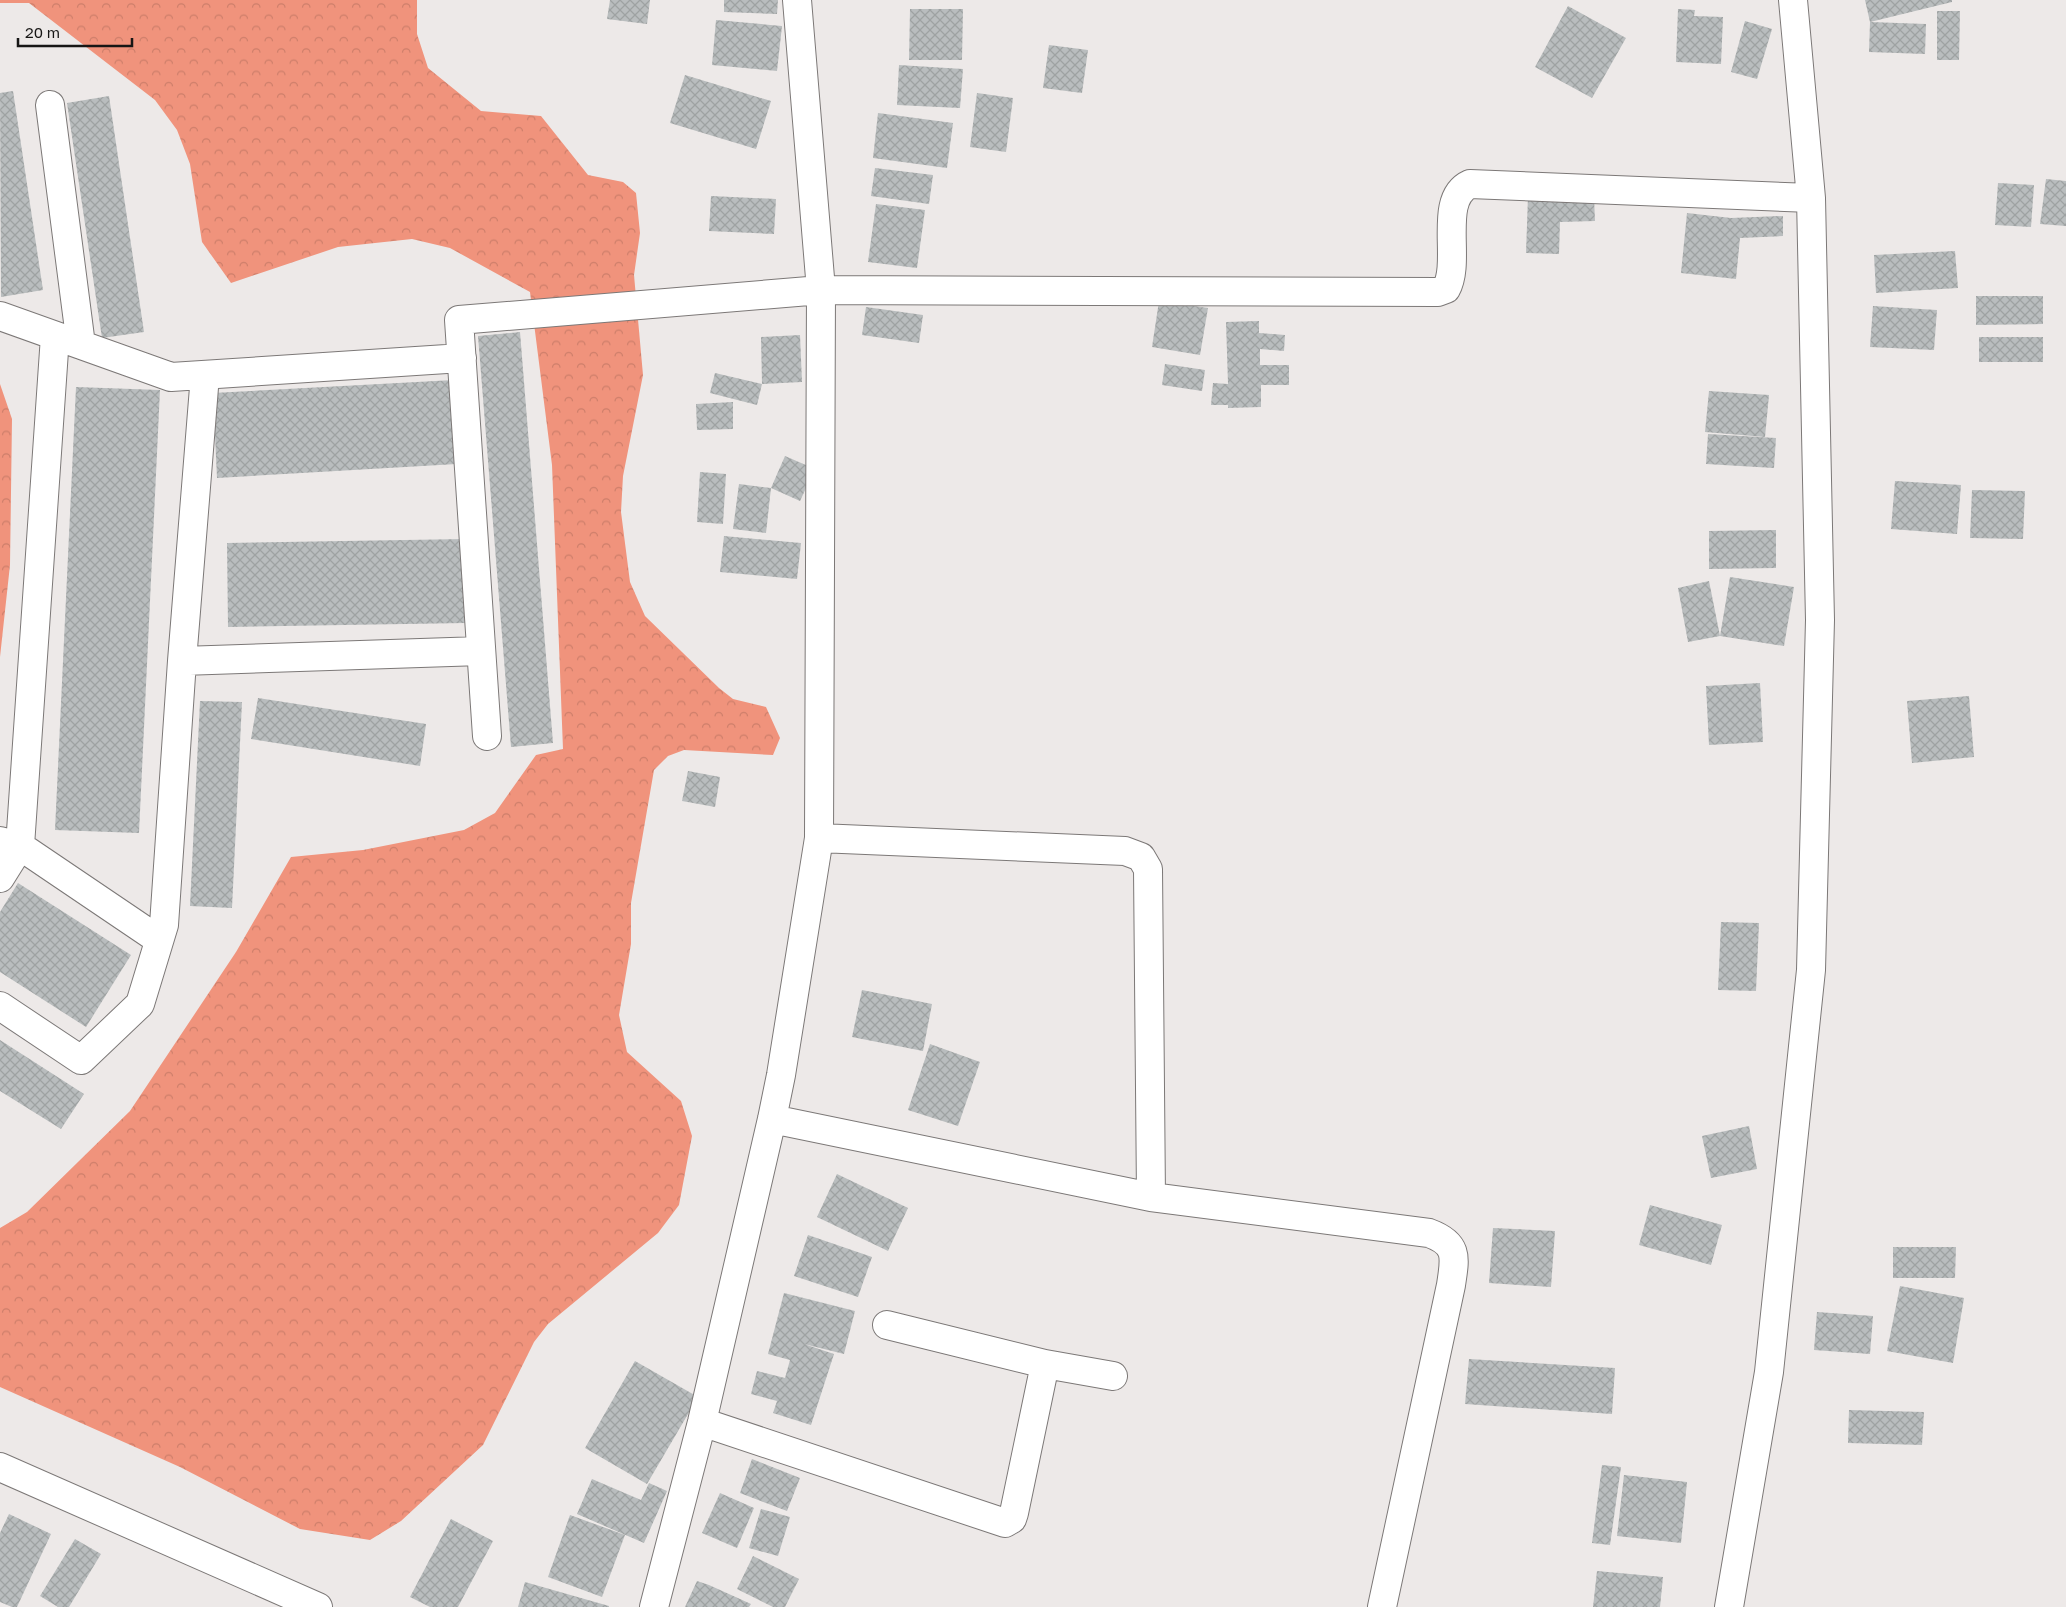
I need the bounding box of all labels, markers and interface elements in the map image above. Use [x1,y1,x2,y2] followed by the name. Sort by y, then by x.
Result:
[18,15,131,47] scale bar
[25,23,60,41] text: 20 m

